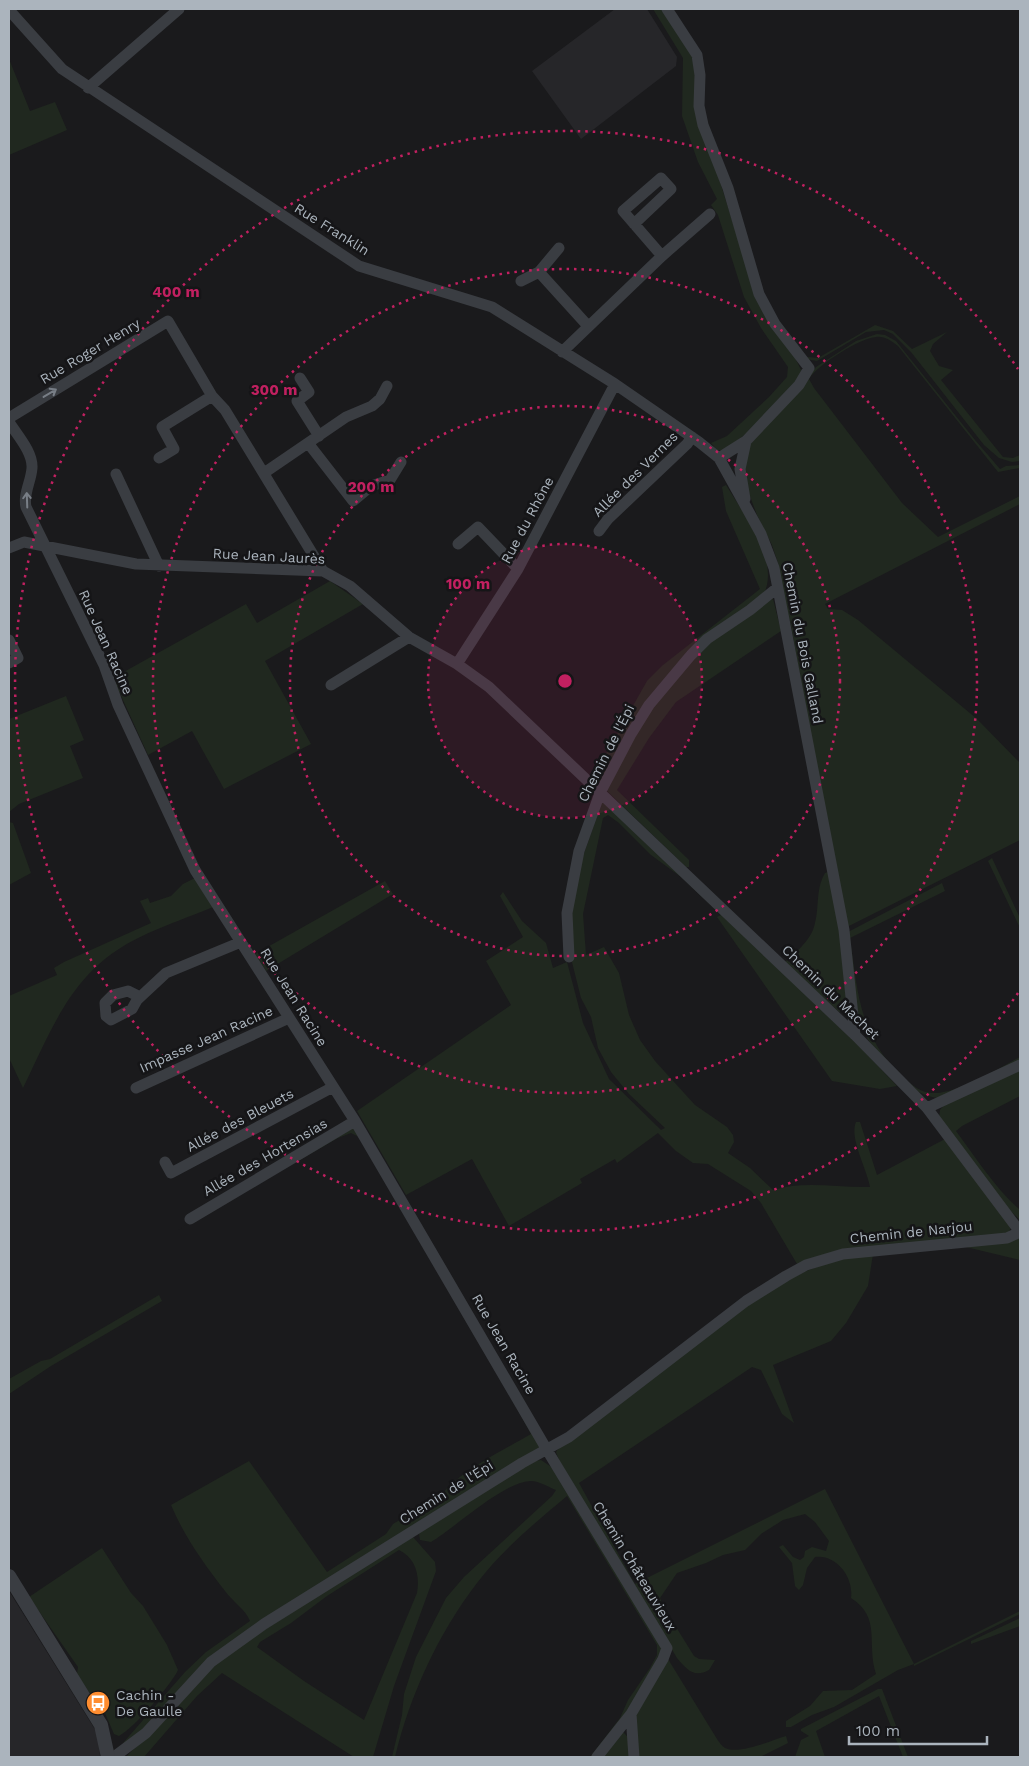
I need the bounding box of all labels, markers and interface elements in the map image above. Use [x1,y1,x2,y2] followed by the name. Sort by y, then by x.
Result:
[292,200,372,258] street label: Rue Franklin
[152,283,200,301] text: 400 m
[37,314,143,387] street label: Rue Roger Henry
[251,381,297,399] text: 300 m
[43,387,57,397] one-way arrow
[589,428,681,520] street label: Allée des Vernes
[497,474,557,566] street label: Rue du Rhône
[348,478,394,496] text: 200 m
[22,493,31,509] one-way arrow
[212,545,326,567] street label: Rue Jean Jaurès
[779,561,827,725] street label: Chemin du Bois Galland
[446,575,490,593] text: 100 m
[76,587,136,697] street label: Rue Jean Racine
[556,672,574,690] centre of rings
[575,702,637,804] street label: Chemin de l'Épi
[779,941,883,1043] street label: Chemin du Machet
[257,945,331,1049] street label: Rue Jean Racine
[137,1002,275,1076] street label: Impasse Jean Racine
[184,1085,296,1155] street label: Allée des Bleuets
[200,1115,330,1199] street label: Allée des Hortensias
[849,1218,973,1246] street label: Chemin de Narjou
[469,1291,539,1397] street label: Rue Jean Racine
[396,1457,496,1527] street label: Chemin de l'Épi
[590,1498,680,1634] street label: Chemin Châteauvieux
[116,1687,182,1719] place label: Cachin - De Gaulle
[85,1690,111,1716] bus stop icon: Cachin - De Gaulle
[849,1714,986,1746] scale bar
[856,1722,900,1740] text: 100 m

